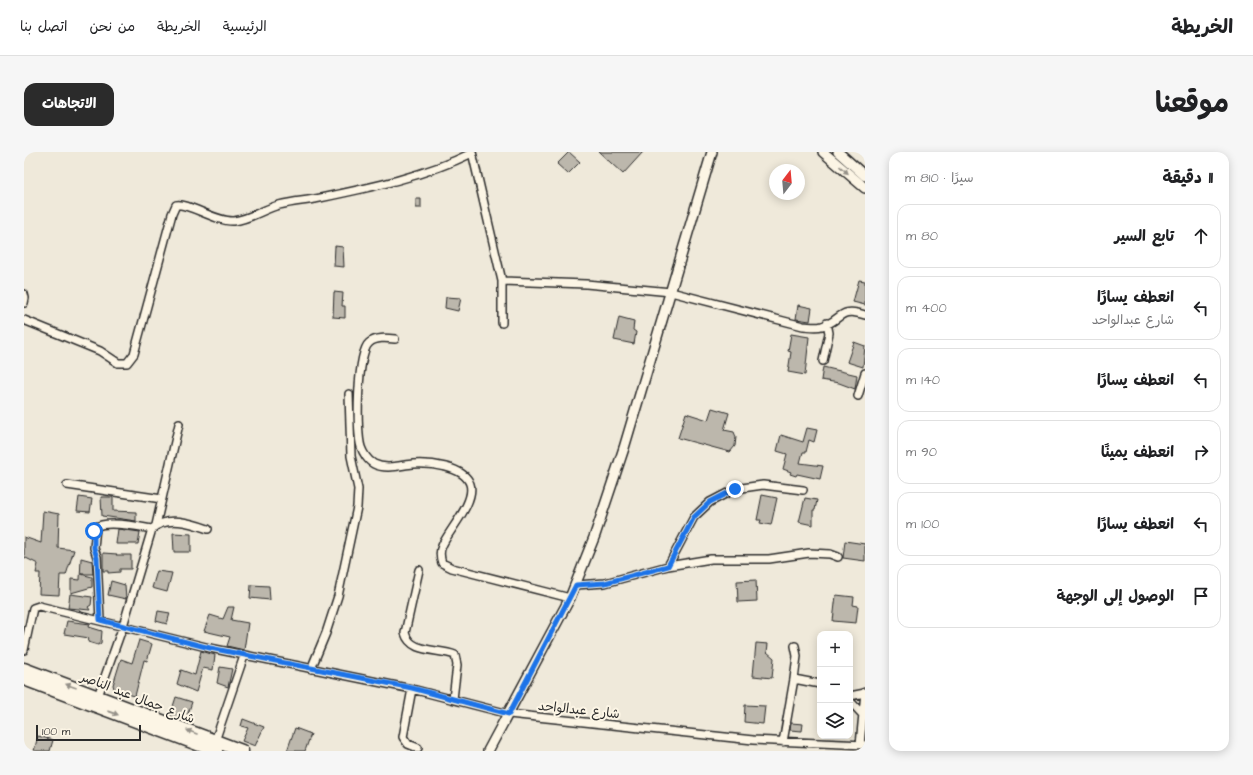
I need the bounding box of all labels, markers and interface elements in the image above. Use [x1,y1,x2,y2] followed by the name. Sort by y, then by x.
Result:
[1171,14,1233,41] text: الخريطة
[20,17,67,37] text: اتصل بنا
[89,17,135,37] text: من نحن
[157,17,201,37] text: الخريطة
[223,17,267,37] text: الرئيسية
[24,83,114,126] button: الاتجاهات
[1155,84,1229,123] text: موقعنا
[769,164,805,200] north arrow
[839,165,849,175] one-way arrow
[1163,166,1213,190] text: 11 دقيقة
[905,169,974,187] text: سيرًا · 810 m
[1190,225,1212,247] icon: ahead
[1115,226,1174,247] text: تابع السير
[906,227,938,245] text: 80 m
[1097,287,1174,308] text: انعطف يسارًا
[1190,297,1212,319] icon: left
[906,299,947,317] text: 400 m
[1092,311,1174,329] text: شارع عبدالواحد
[1190,369,1212,391] icon: left
[1097,370,1174,391] text: انعطف يسارًا
[906,371,940,389] text: 140 m
[1190,441,1212,463] icon: right
[1101,442,1174,463] text: انعطف يمينًا
[906,443,937,461] text: 90 m
[726,480,744,498] route end
[1190,513,1212,535] icon: left
[1097,514,1174,535] text: انعطف يسارًا
[906,515,939,533] text: 100 m
[85,522,103,540] route start
[1190,585,1212,607] icon: arrive
[1057,586,1174,607] text: الوصول إلى الوجهة
[817,631,853,739] map controls
[817,631,853,667] button: +
[817,667,853,703] button: −
[77,668,197,728] street label: شارع جمال عبد الناصر
[64,683,76,689] one-way arrow
[537,697,621,723] street label: شارع عبدالواحد
[817,703,853,739] button: layers
[107,710,119,716] one-way arrow
[36,723,141,742] scale bar
[42,724,70,739] text: 100 m
[186,729,198,735] one-way arrow

